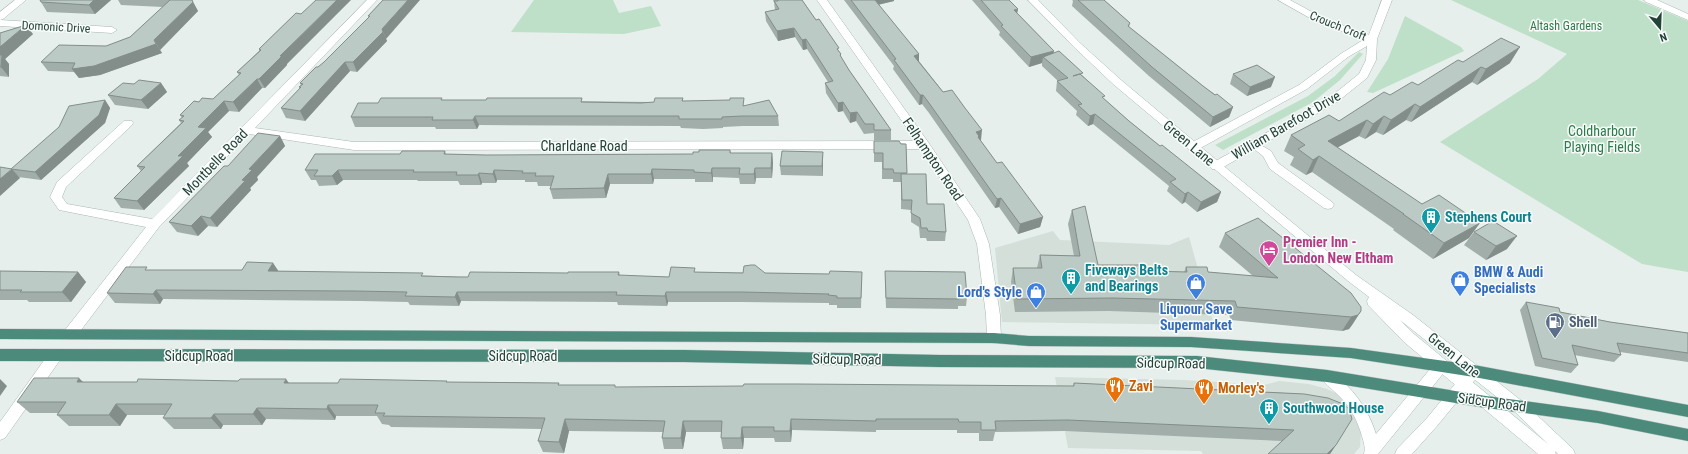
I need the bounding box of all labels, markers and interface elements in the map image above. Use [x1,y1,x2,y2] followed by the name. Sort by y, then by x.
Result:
[1308,8,1369,44] street label: Crouch Croft
[1640,8,1680,48] north arrow
[21,18,91,36] street label: Domonic Drive
[1530,19,1602,33] park label: Altash Gardens
[1658,30,1668,44] text: N
[1229,87,1344,163] street label: William Barefoot Drive
[899,115,967,203] street label: Felhampton Road
[1160,117,1218,169] street label: Green Lane
[1564,123,1640,155] park label: Coldharbour Playing Fields
[179,125,251,199] street label: Montbelle Road
[540,138,628,154] street label: Charldane Road
[1420,206,1442,234] building icon: Stephens Court
[1445,209,1532,225] place label: Stephens Court
[1283,234,1394,266] place label: Premier Inn - London New Eltham
[1258,239,1280,267] hotel icon: Premier Inn - London New Eltham
[1085,262,1168,294] place label: Fiveways Belts and Bearings
[1474,264,1543,296] place label: BMW & Audi Specialists
[1060,267,1082,295] building icon: Fiveways Belts and Bearings
[1449,269,1471,297] shop icon: BMW & Audi Specialists
[1185,272,1207,300] shop icon: Liquour Save Supermarket
[1025,281,1047,309] shop icon: Lord's Style
[957,284,1022,300] place label: Lord's Style
[1160,301,1233,333] place label: Liquour Save Supermarket
[1544,311,1566,339] fuel station icon: Shell
[1569,314,1597,330] place label: Shell
[1425,329,1484,381] street label: Green Lane
[165,348,233,364] street label: Sidcup Road
[489,348,557,364] street label: Sidcup Road
[812,350,882,368] street label: Sidcup Road
[1136,354,1206,372] street label: Sidcup Road
[1104,375,1126,403] restaurant icon: Zavi
[1193,377,1215,405] restaurant icon: Morley's
[1129,378,1153,394] place label: Zavi
[1218,380,1265,396] place label: Morley's
[1457,389,1527,415] street label: Sidcup Road
[1258,397,1280,425] building icon: Southwood House
[1283,400,1384,416] place label: Southwood House

